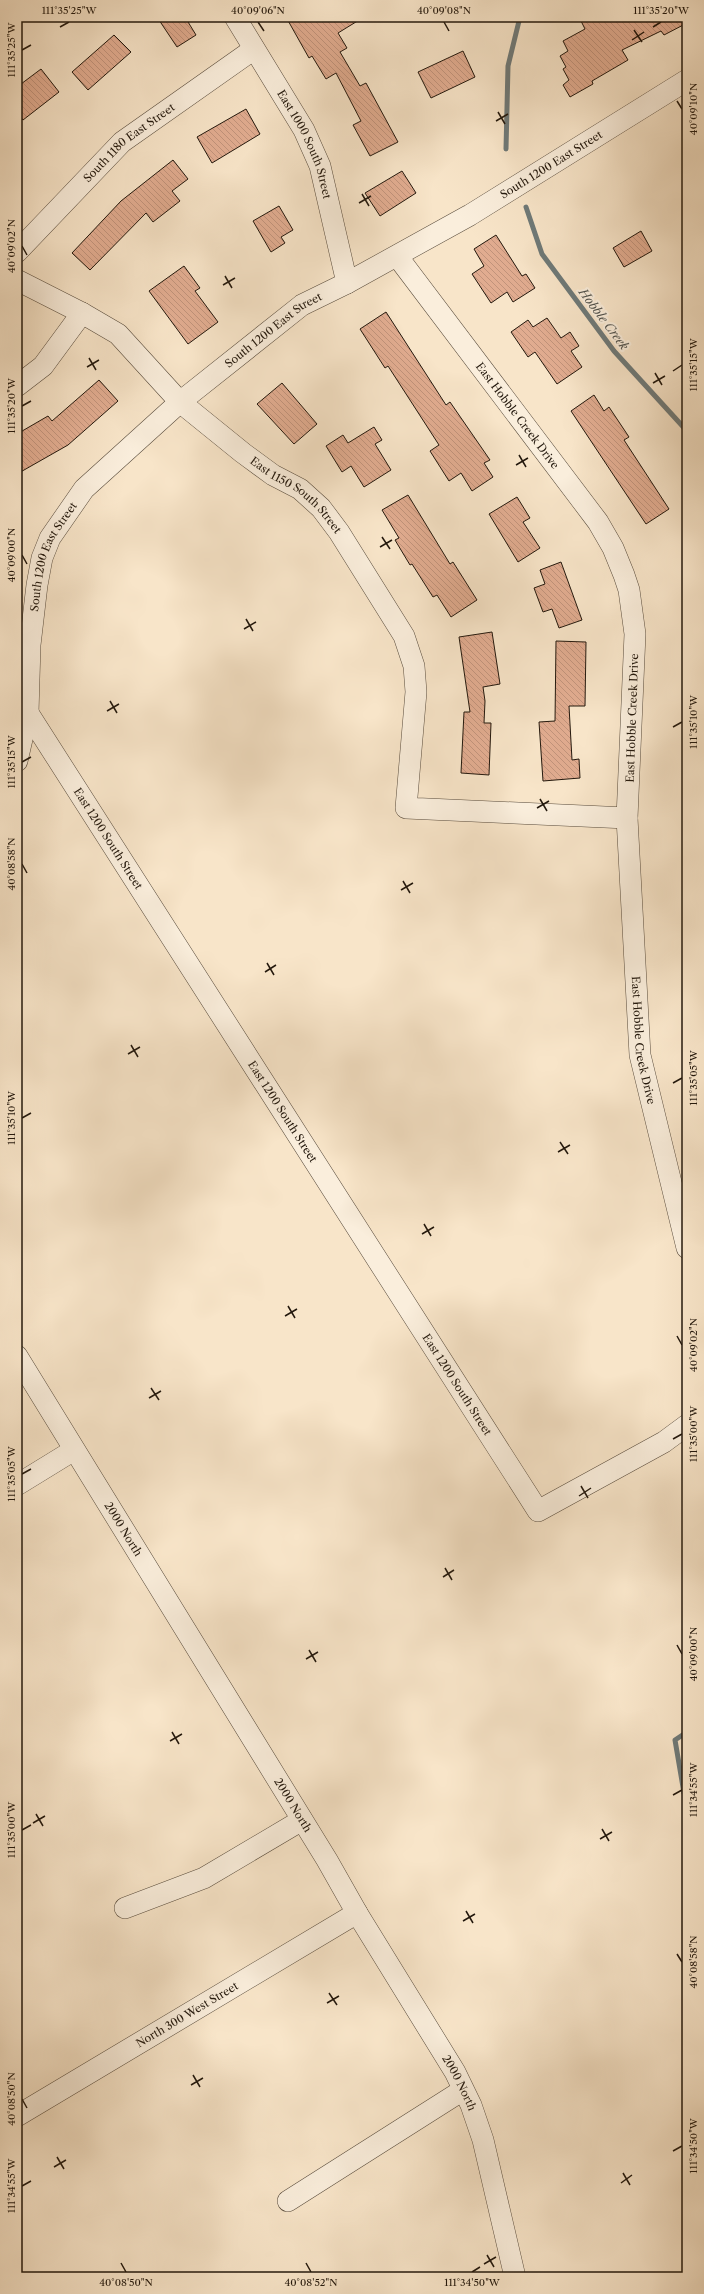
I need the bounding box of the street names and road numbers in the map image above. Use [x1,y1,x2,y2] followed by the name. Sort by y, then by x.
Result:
[274,87,334,200] street label: East 1000 South Street
[80,100,177,185] street label: South 1180 East Street
[497,127,605,202] street label: South 1200 East Street
[222,289,324,371] street label: South 1200 East Street
[473,360,562,471] street label: East Hobble Creek Drive
[248,454,345,536] street label: East 1150 South Street
[27,499,80,612] street label: South 1200 East Street
[623,653,641,783] street label: East Hobble Creek Drive
[71,785,146,892] street label: East 1200 South Street
[629,976,659,1106] street label: East Hobble Creek Drive
[245,1058,320,1165] street label: East 1200 South Street
[420,1331,495,1438] street label: East 1200 South Street
[101,1499,145,1559] street label: 2000 North
[271,1775,315,1835] street label: 2000 North
[133,1979,241,2050] street label: North 300 West Street
[439,2052,479,2113] street label: 2000 North

